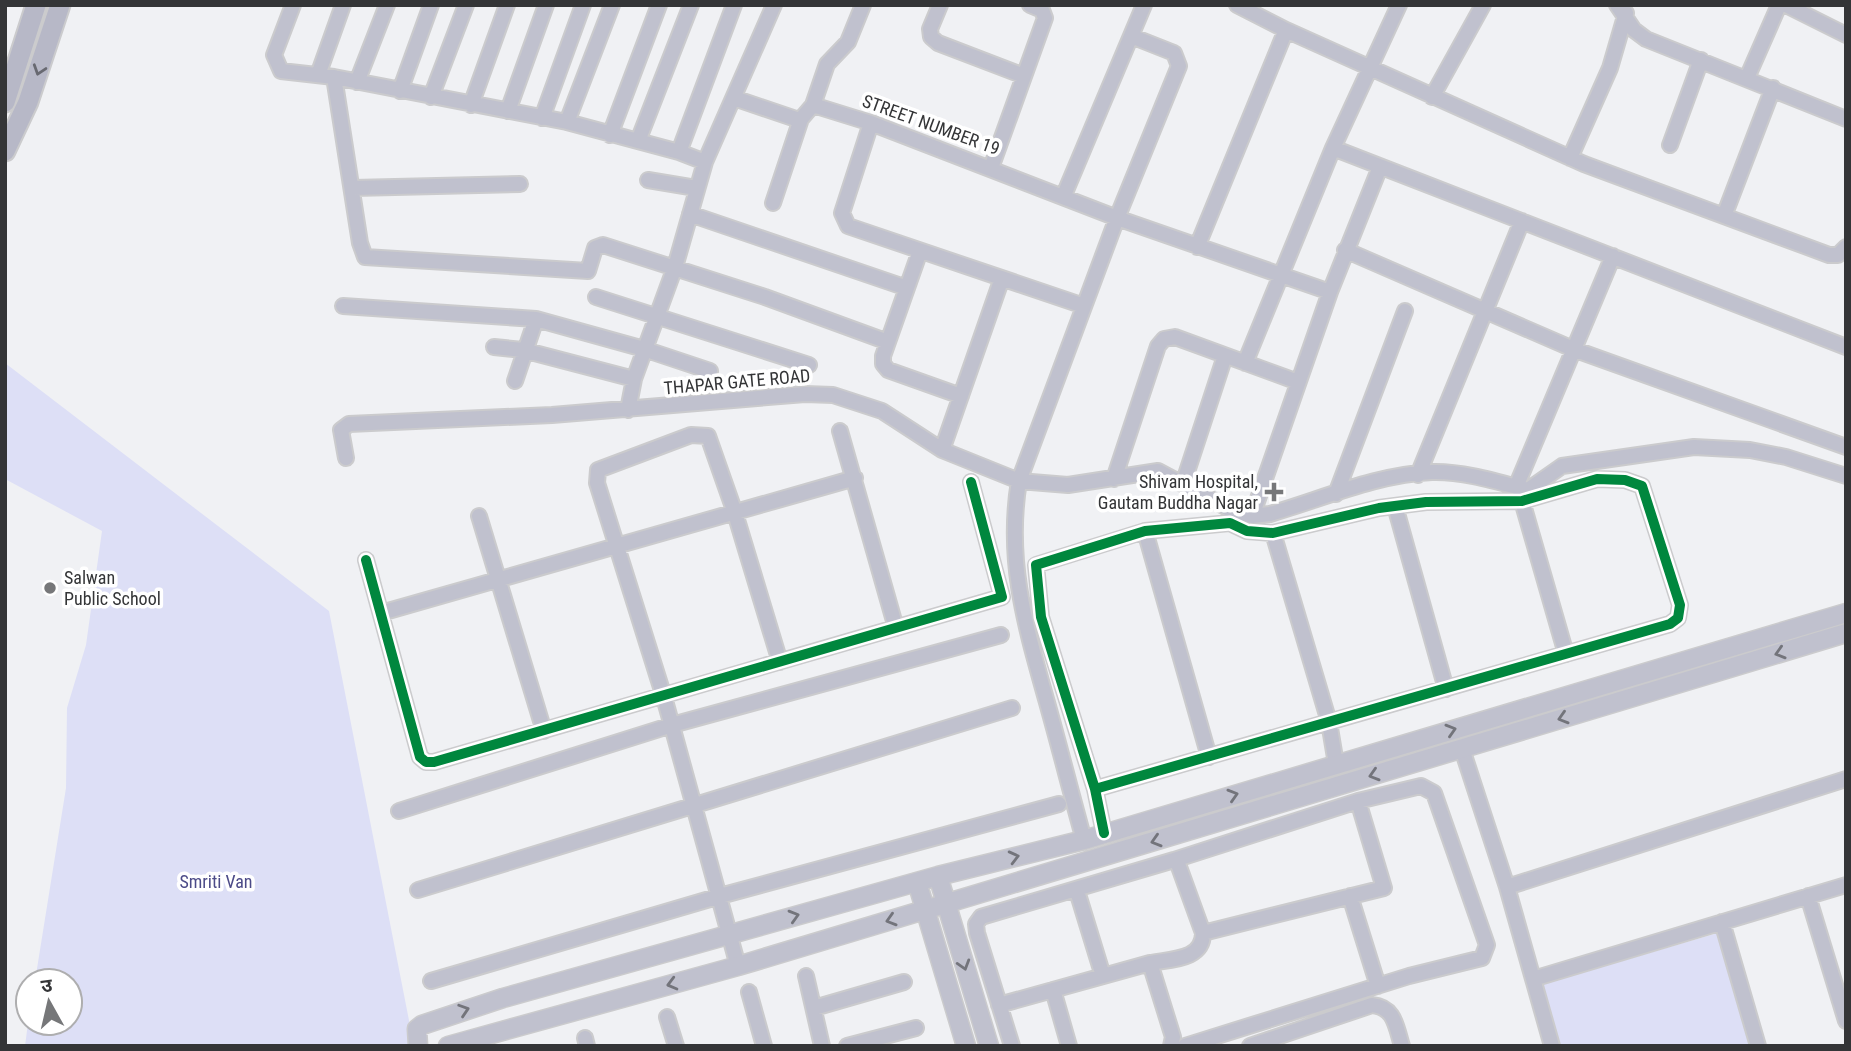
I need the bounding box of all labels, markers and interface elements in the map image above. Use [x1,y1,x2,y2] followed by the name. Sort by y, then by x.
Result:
[32,64,47,76] one-way arrow
[860,90,1003,159] street label: STREET NUMBER 19
[663,365,811,398] street label: THAPAR GATE ROAD
[1098,471,1259,513] place label: Shivam Hospital, Gautam Buddha Nagar
[1264,482,1284,502] marker: Shivam Hospital, Gautam Buddha Nagar
[64,567,161,609] place label: Salwan Public School
[42,580,58,596] marker: Salwan Public School
[1775,644,1787,659] one-way arrow
[1557,710,1569,725] one-way arrow
[1445,724,1457,739] one-way arrow
[1368,767,1380,782] one-way arrow
[1227,789,1239,804] one-way arrow
[1150,832,1162,847] one-way arrow
[1008,851,1020,865] one-way arrow
[179,871,253,892] park label: Smriti Van
[788,910,800,925] one-way arrow
[885,912,897,927] one-way arrow
[956,958,970,970] one-way arrow
[14,967,84,1037] north arrow
[40,973,55,998] text: उ
[667,976,679,990] one-way arrow
[457,1004,470,1018] one-way arrow

